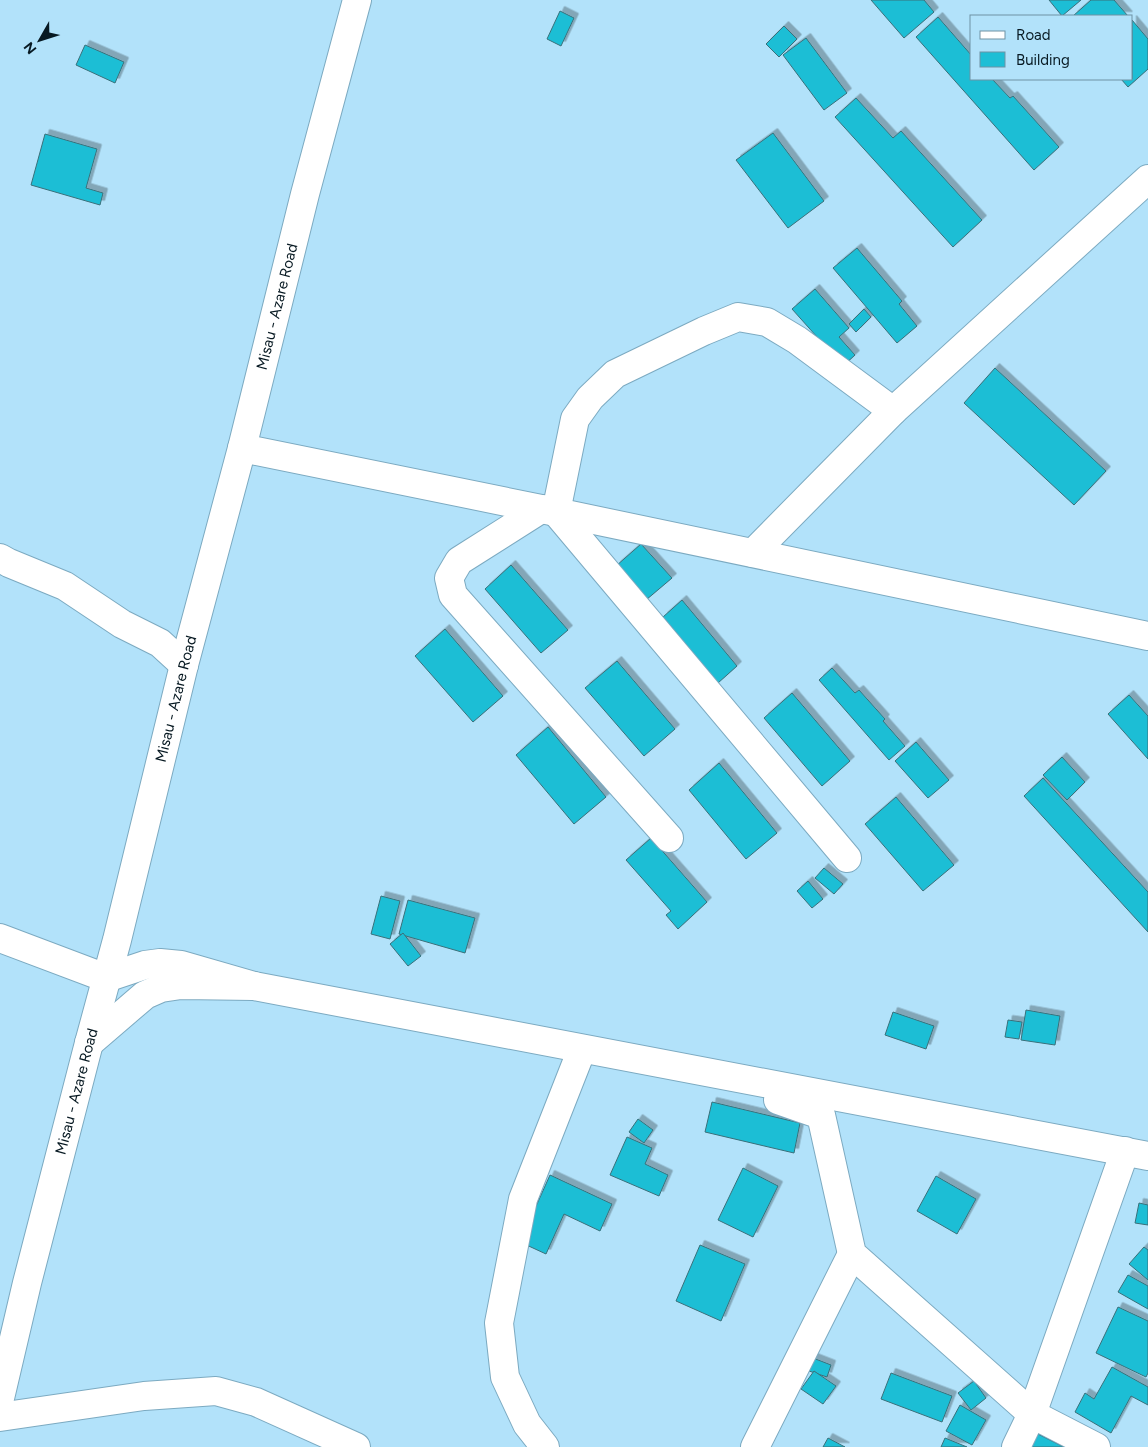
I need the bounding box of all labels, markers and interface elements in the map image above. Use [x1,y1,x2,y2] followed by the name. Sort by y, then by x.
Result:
[15,15,65,65] north arrow
[970,15,1133,80] legend
[1016,26,1051,44] text: Road
[20,38,40,57] text: N
[1016,51,1070,69] text: Building
[253,242,301,372] street label: Misau - Azare Road
[152,634,200,764] street label: Misau - Azare Road
[52,1026,102,1156] street label: Misau - Azare Road

